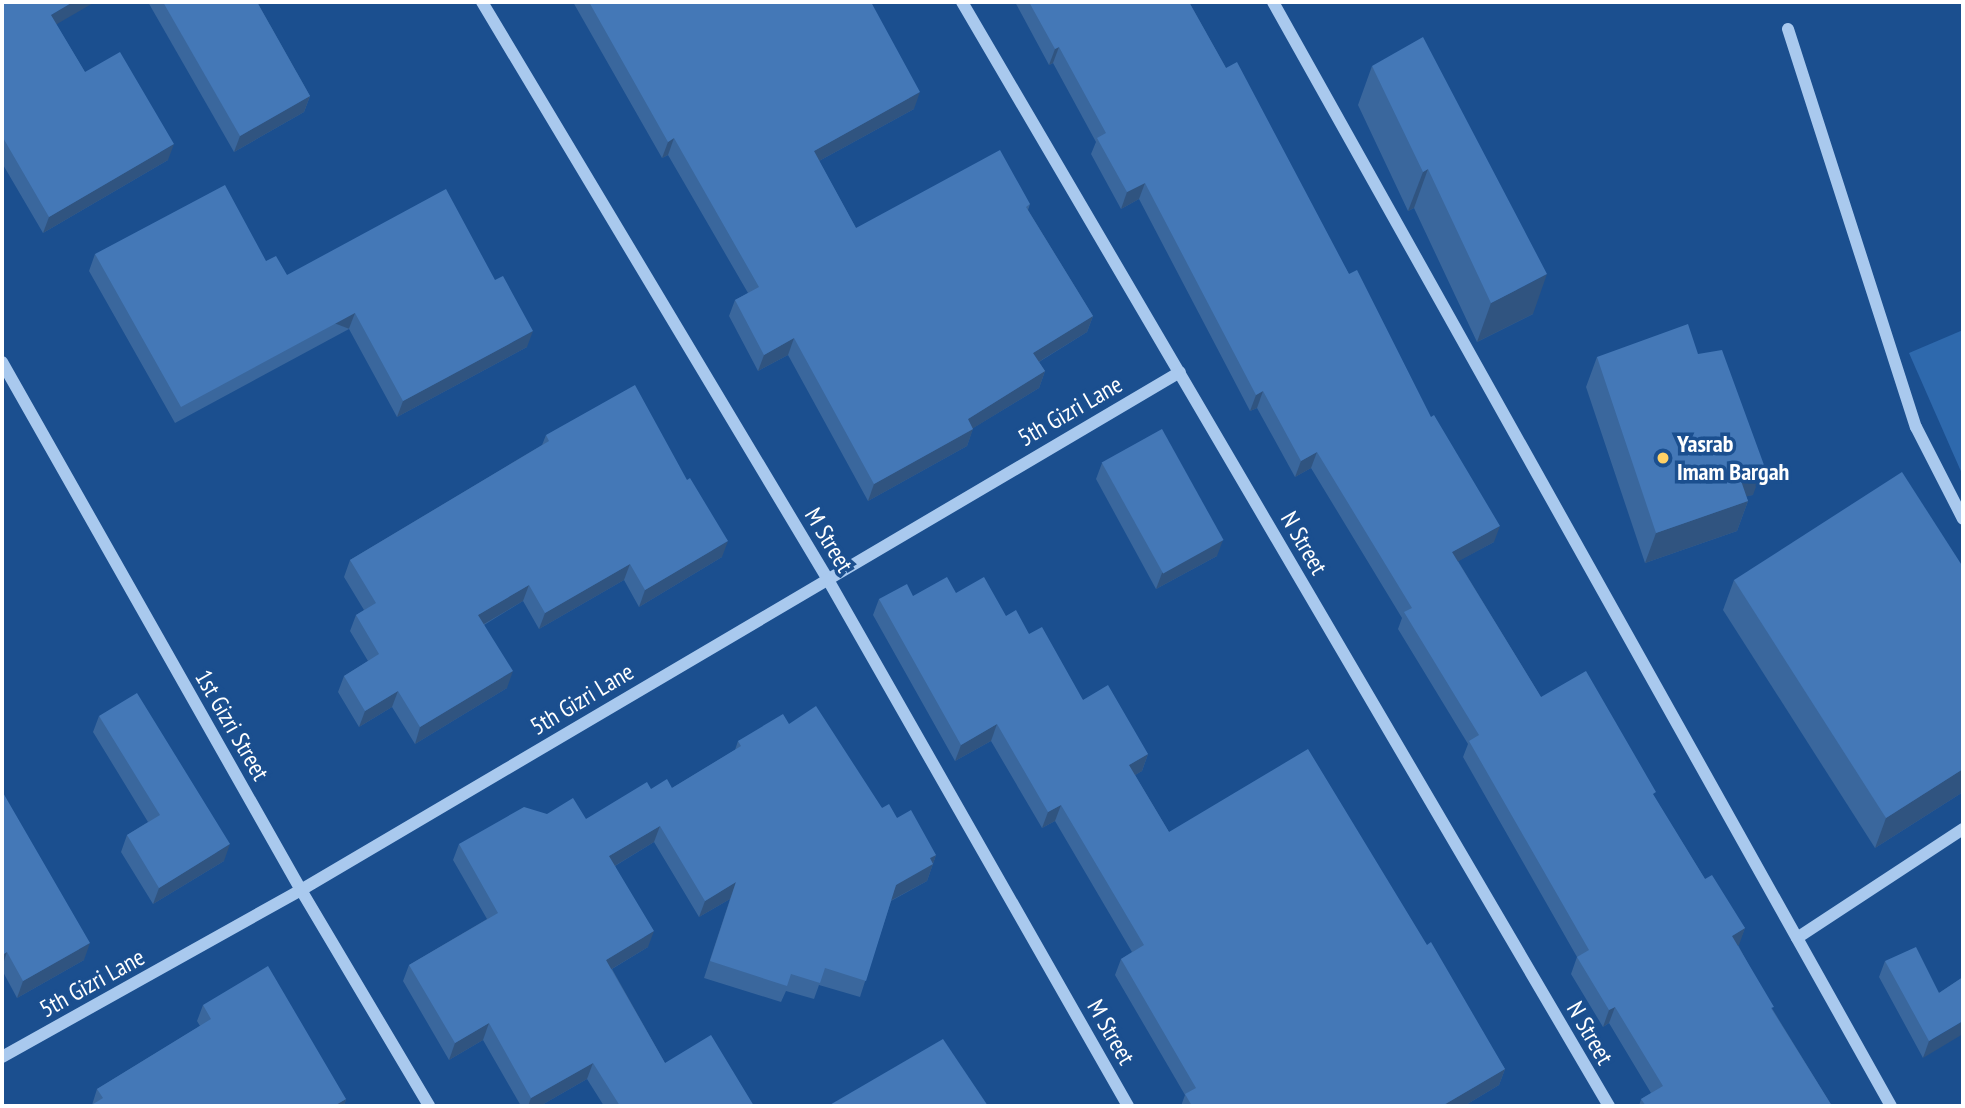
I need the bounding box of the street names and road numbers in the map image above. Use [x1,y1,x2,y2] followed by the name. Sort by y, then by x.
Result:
[1013,370,1127,452] street label: 5th Gizri Lane
[799,503,859,577] street label: M Street
[1275,506,1333,580] street label: N Street
[525,657,639,741] street label: 5th Gizri Lane
[189,665,275,785] street label: 1st Gizri Street
[35,942,149,1024] street label: 5th Gizri Lane
[1081,994,1141,1070] street label: M Street
[1561,996,1619,1070] street label: N Street

